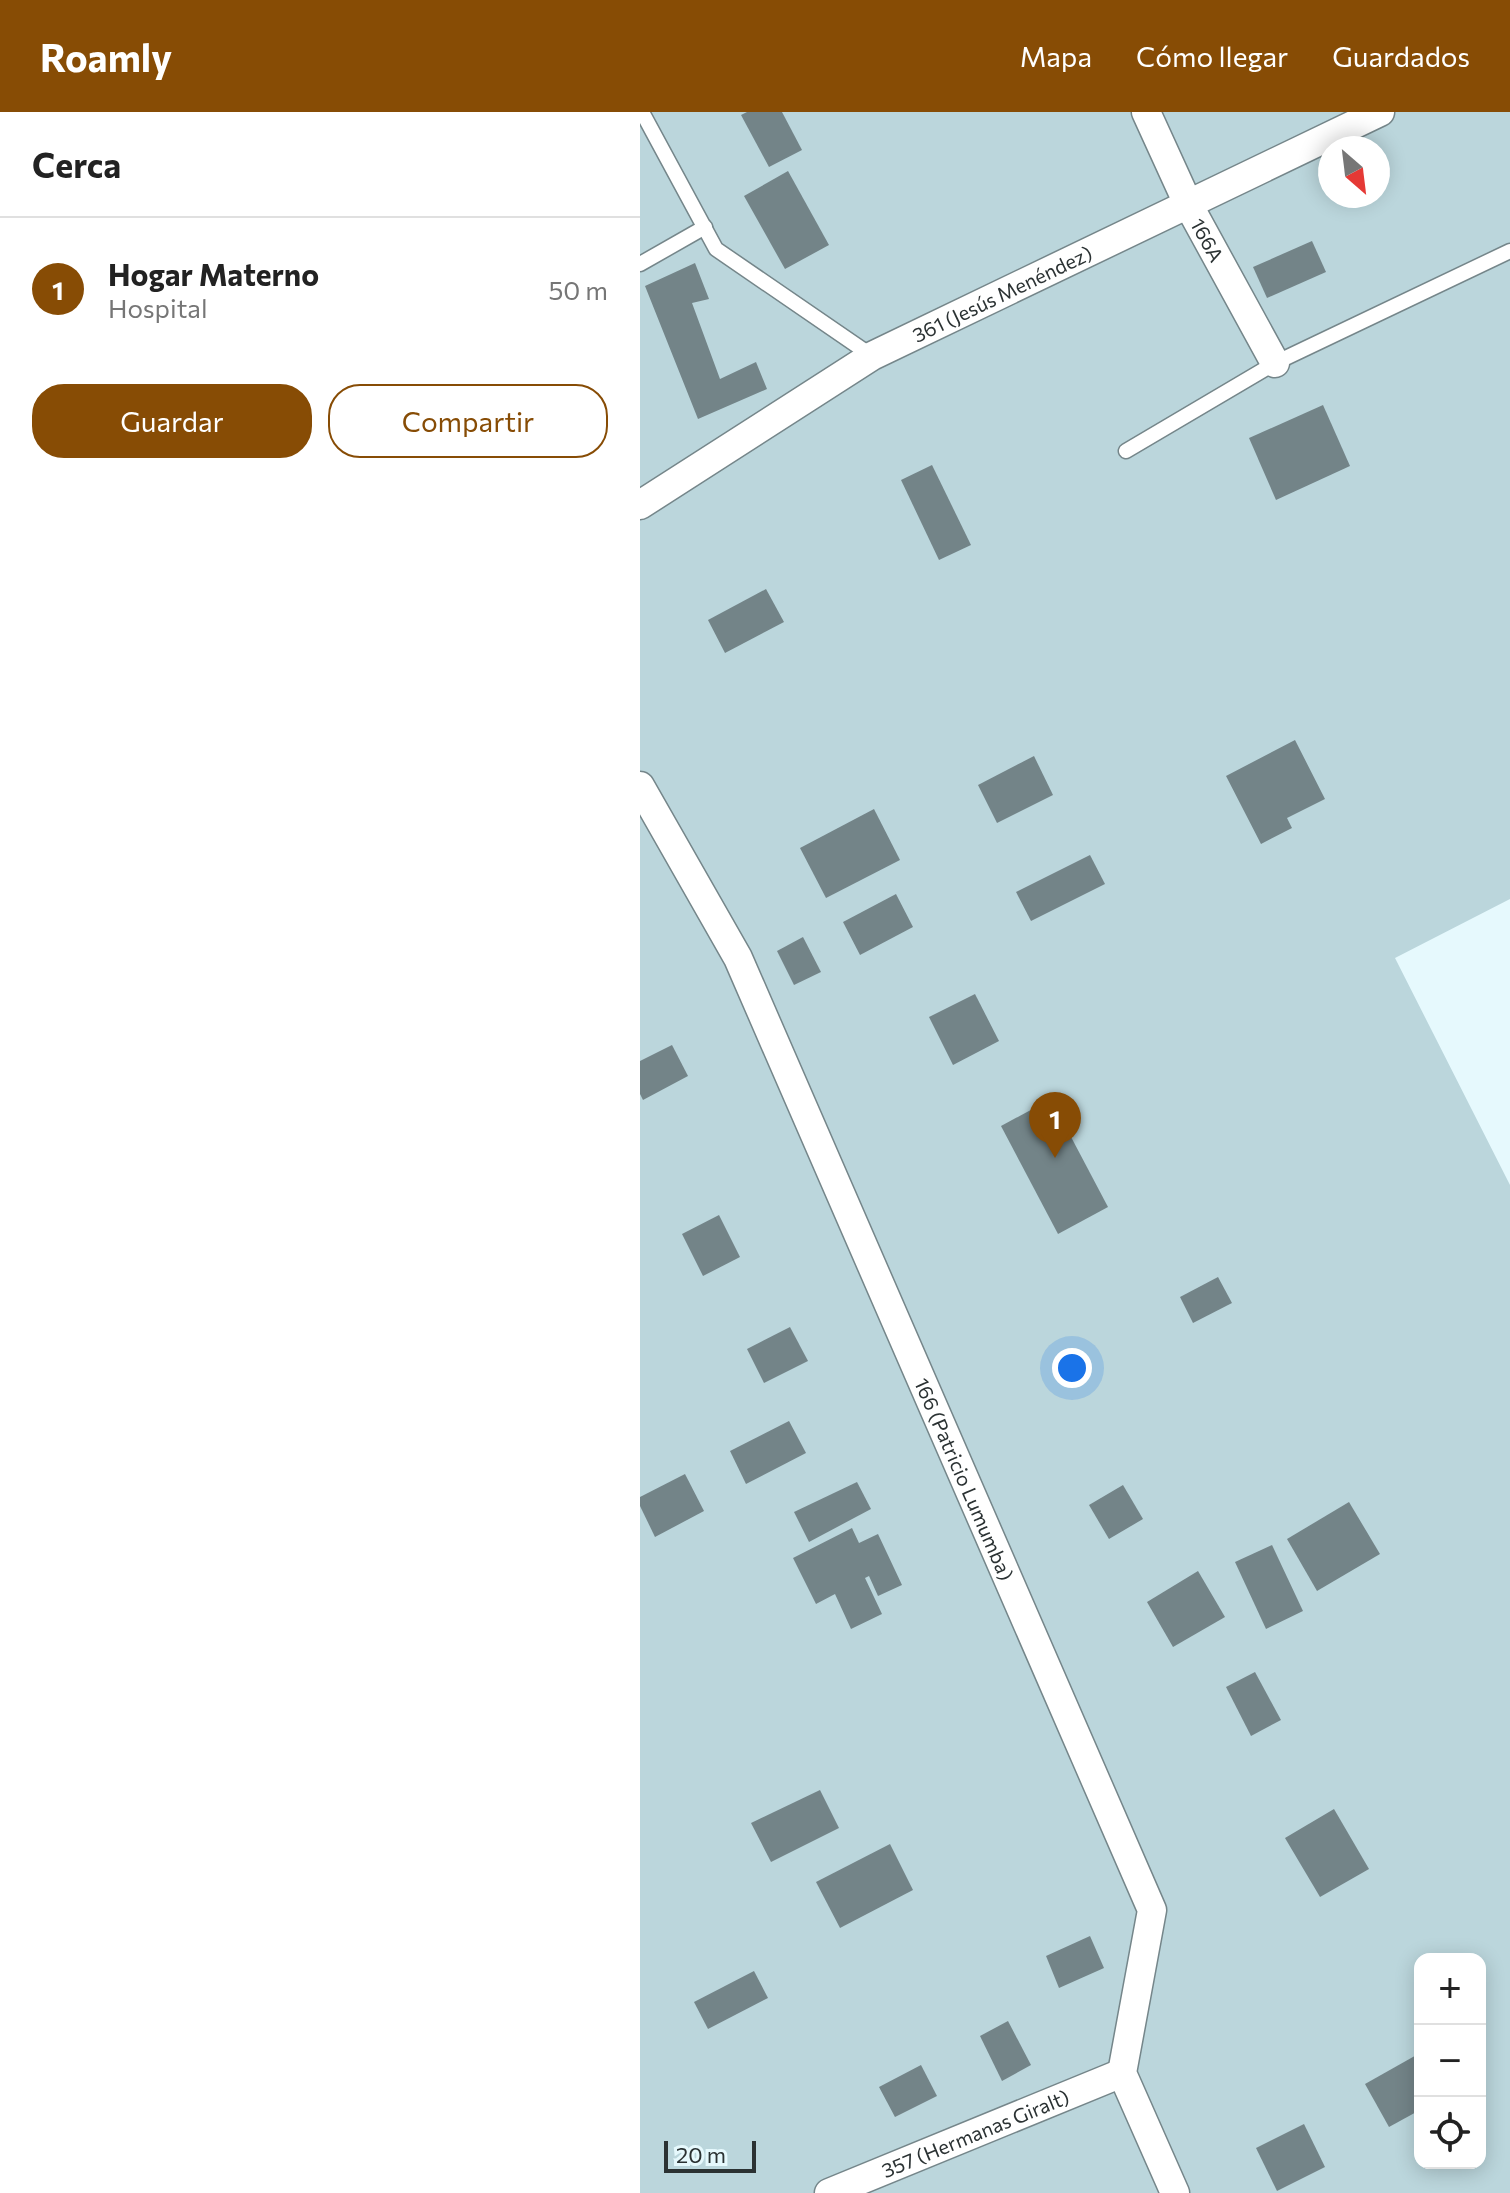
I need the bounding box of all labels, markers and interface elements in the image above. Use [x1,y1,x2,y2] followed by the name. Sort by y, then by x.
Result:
[40,33,172,80] text: Roamly
[1020,39,1092,73] text: Mapa
[1136,39,1288,73] text: Cómo llegar
[1332,39,1470,73] text: Guardados
[1318,136,1390,208] north arrow
[32,143,121,185] text: Cerca
[1186,214,1229,266] street label: 166A
[908,240,1096,347] street label: 361 (Jesús Menéndez)
[108,255,319,292] text: Hogar Materno
[52,274,64,305] text: 1
[548,274,608,305] text: 50 m
[108,292,208,323] text: Hospital
[32,384,312,458] button: Guardar
[328,384,608,458] button: Compartir
[1029,1092,1081,1158] pin: 1
[1052,1348,1092,1388] your location
[910,1374,1019,1584] street label: 166 (Patricio Lumumba)
[1414,1953,1486,2169] map controls
[1414,1953,1486,2025] button: +
[1414,2025,1486,2097] button: −
[878,2084,1073,2182] street label: 357 (Hermanas Giralt)
[1414,2097,1486,2169] button: locate
[664,2137,756,2173] scale bar
[676,2141,726,2168] text: 20 m

